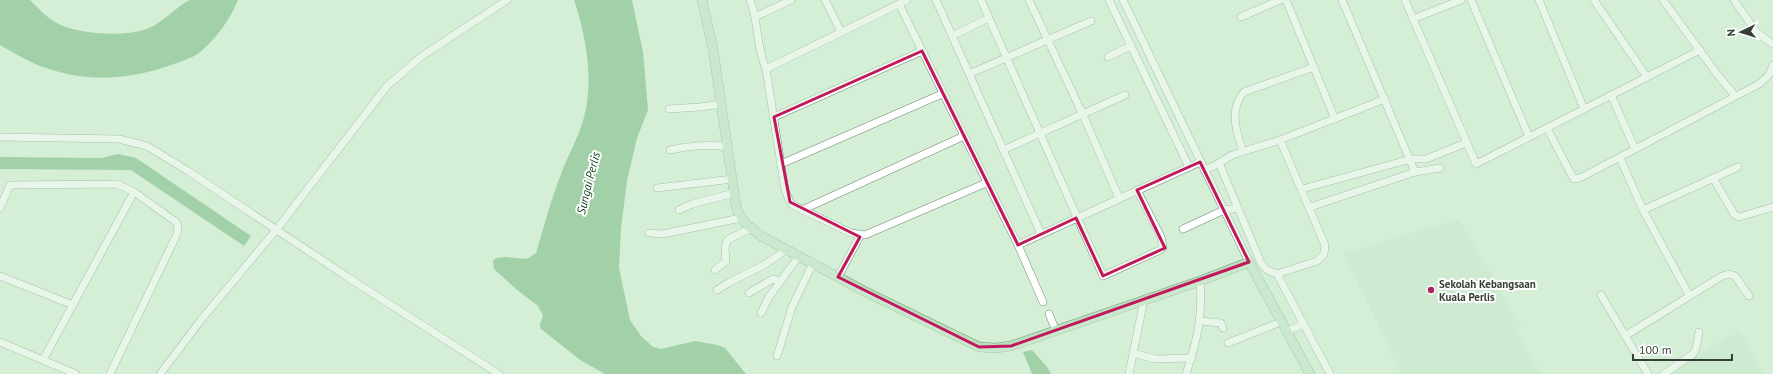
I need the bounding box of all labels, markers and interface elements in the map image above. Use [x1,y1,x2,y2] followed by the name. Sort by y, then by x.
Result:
[1721,12,1761,52] north arrow
[1724,29,1738,37] text: N
[573,150,603,216] water label: Sungai Perlis
[1439,277,1536,304] place label: Sekolah Kebangsaan Kuala Perlis
[1426,285,1436,295] marker: Sekolah Kebangsaan Kuala Perlis
[1633,336,1732,362] scale bar
[1639,342,1672,357] text: 100 m

